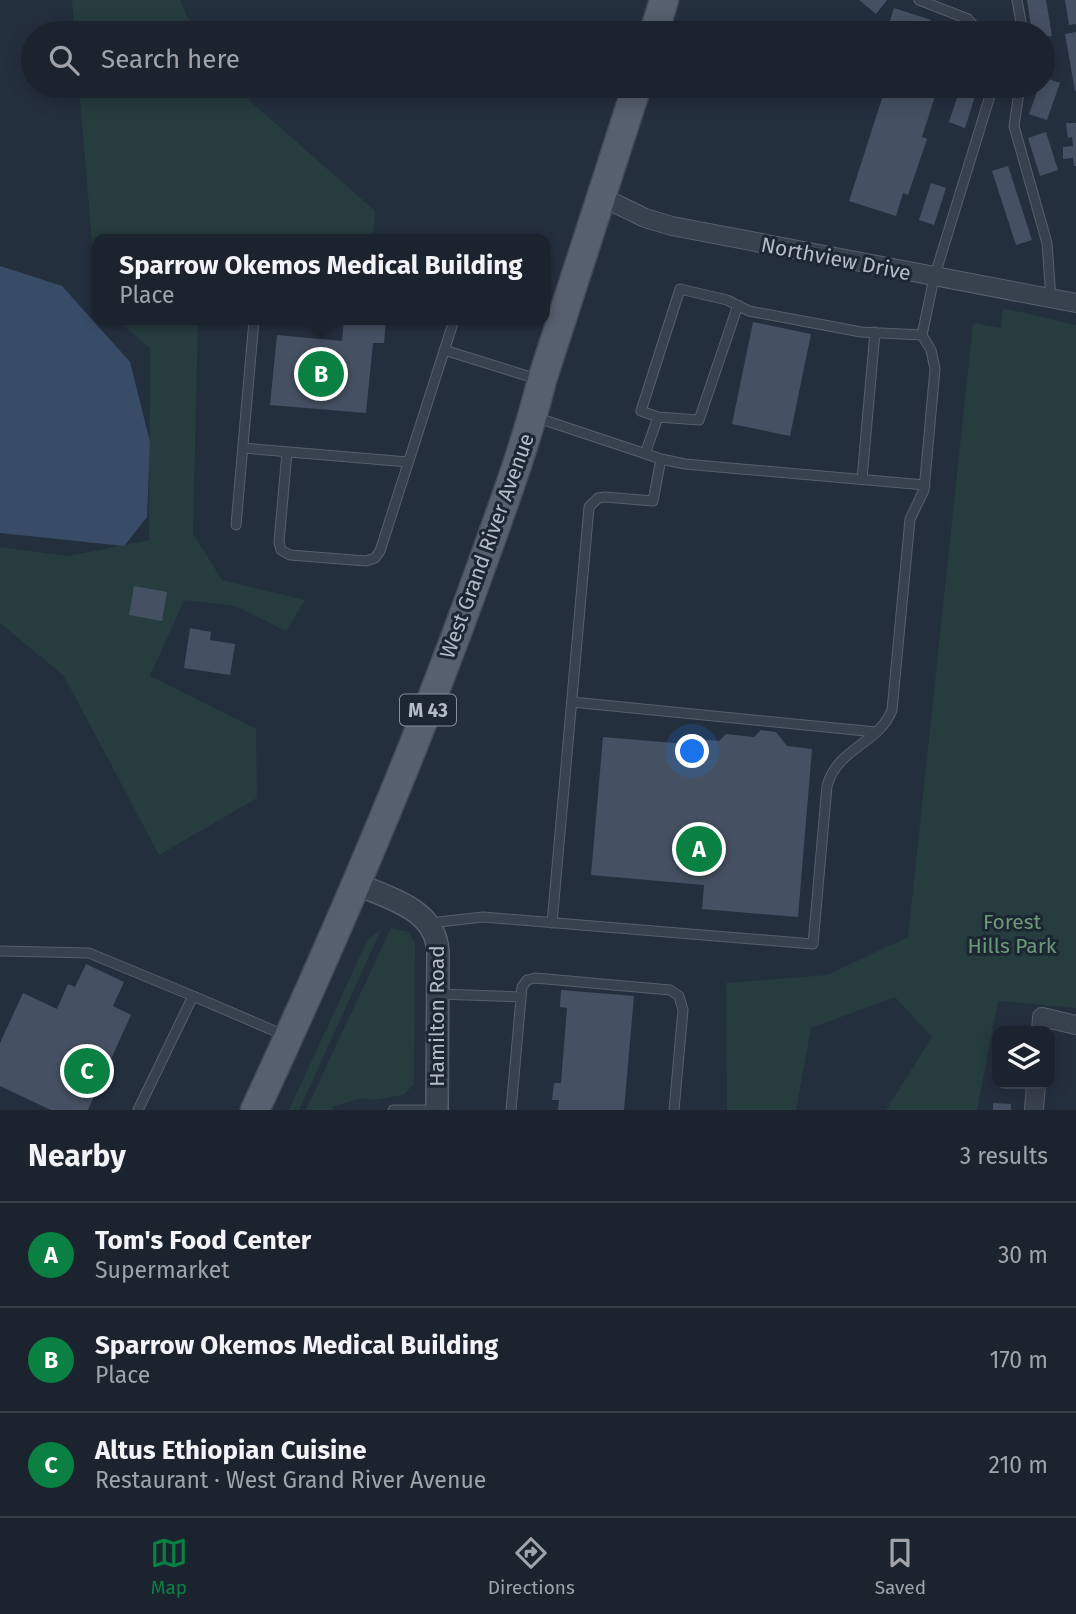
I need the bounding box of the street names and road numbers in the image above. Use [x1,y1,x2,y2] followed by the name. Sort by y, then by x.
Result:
[759,232,913,286] street label: Northview Drive
[434,430,540,662] street label: West Grand River Avenue
[400,694,456,726] road number: M 43
[424,945,450,1087] street label: Hamilton Road

